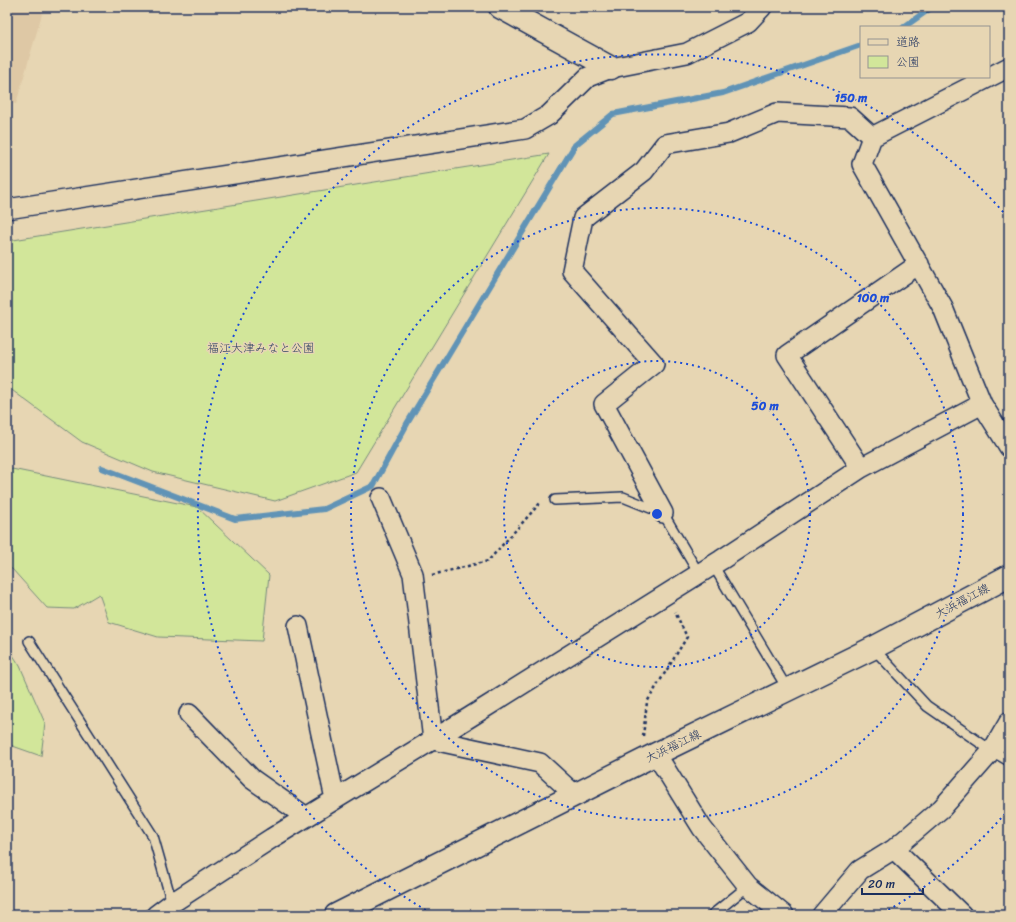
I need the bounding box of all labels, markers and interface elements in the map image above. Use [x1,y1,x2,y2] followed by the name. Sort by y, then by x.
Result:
[860,26,990,78] legend
[896,31,920,53] text: 道路
[896,51,920,73] text: 公園
[835,87,868,109] text: 150 m
[857,287,890,309] text: 100 m
[207,337,315,359] park label: 福江大津みなと公園
[751,395,779,417] text: 50 m
[650,507,664,521] centre of rings
[930,577,994,625] street label: 大浜福江線
[641,723,705,769] street label: 大浜福江線
[862,870,923,896] scale bar
[868,873,895,895] text: 20 m

